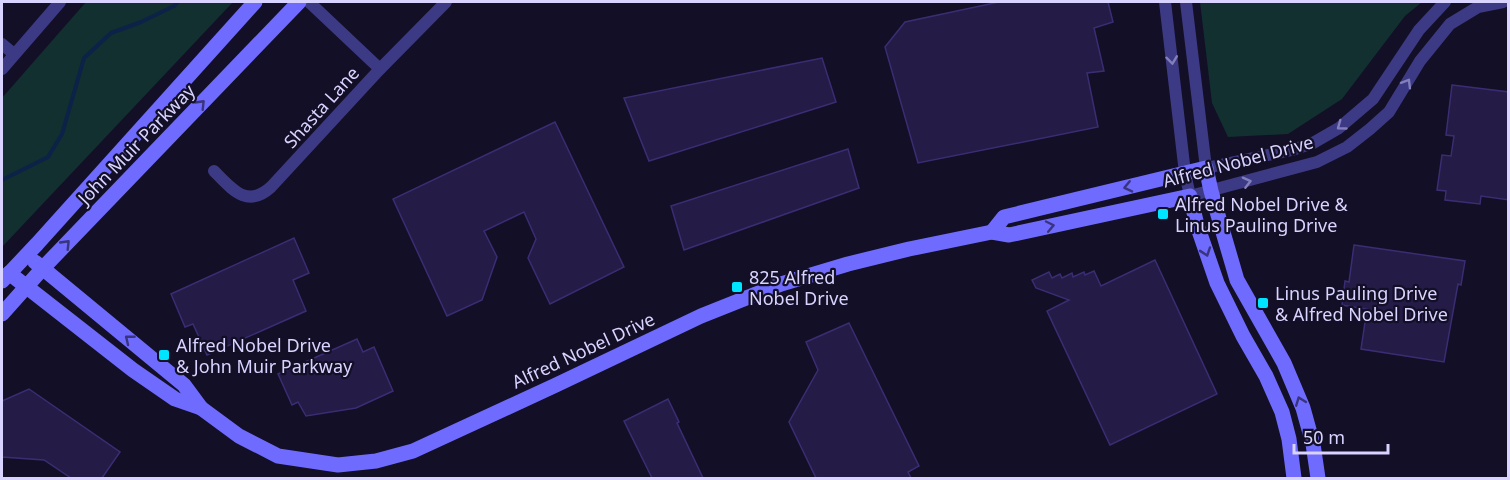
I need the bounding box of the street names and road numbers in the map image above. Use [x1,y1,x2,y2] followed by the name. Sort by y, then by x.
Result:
[278,61,364,153] street label: Shasta Lane
[71,78,200,211] street label: John Muir Parkway
[1160,129,1316,193] street label: Alfred Nobel Drive
[508,306,658,394] street label: Alfred Nobel Drive

